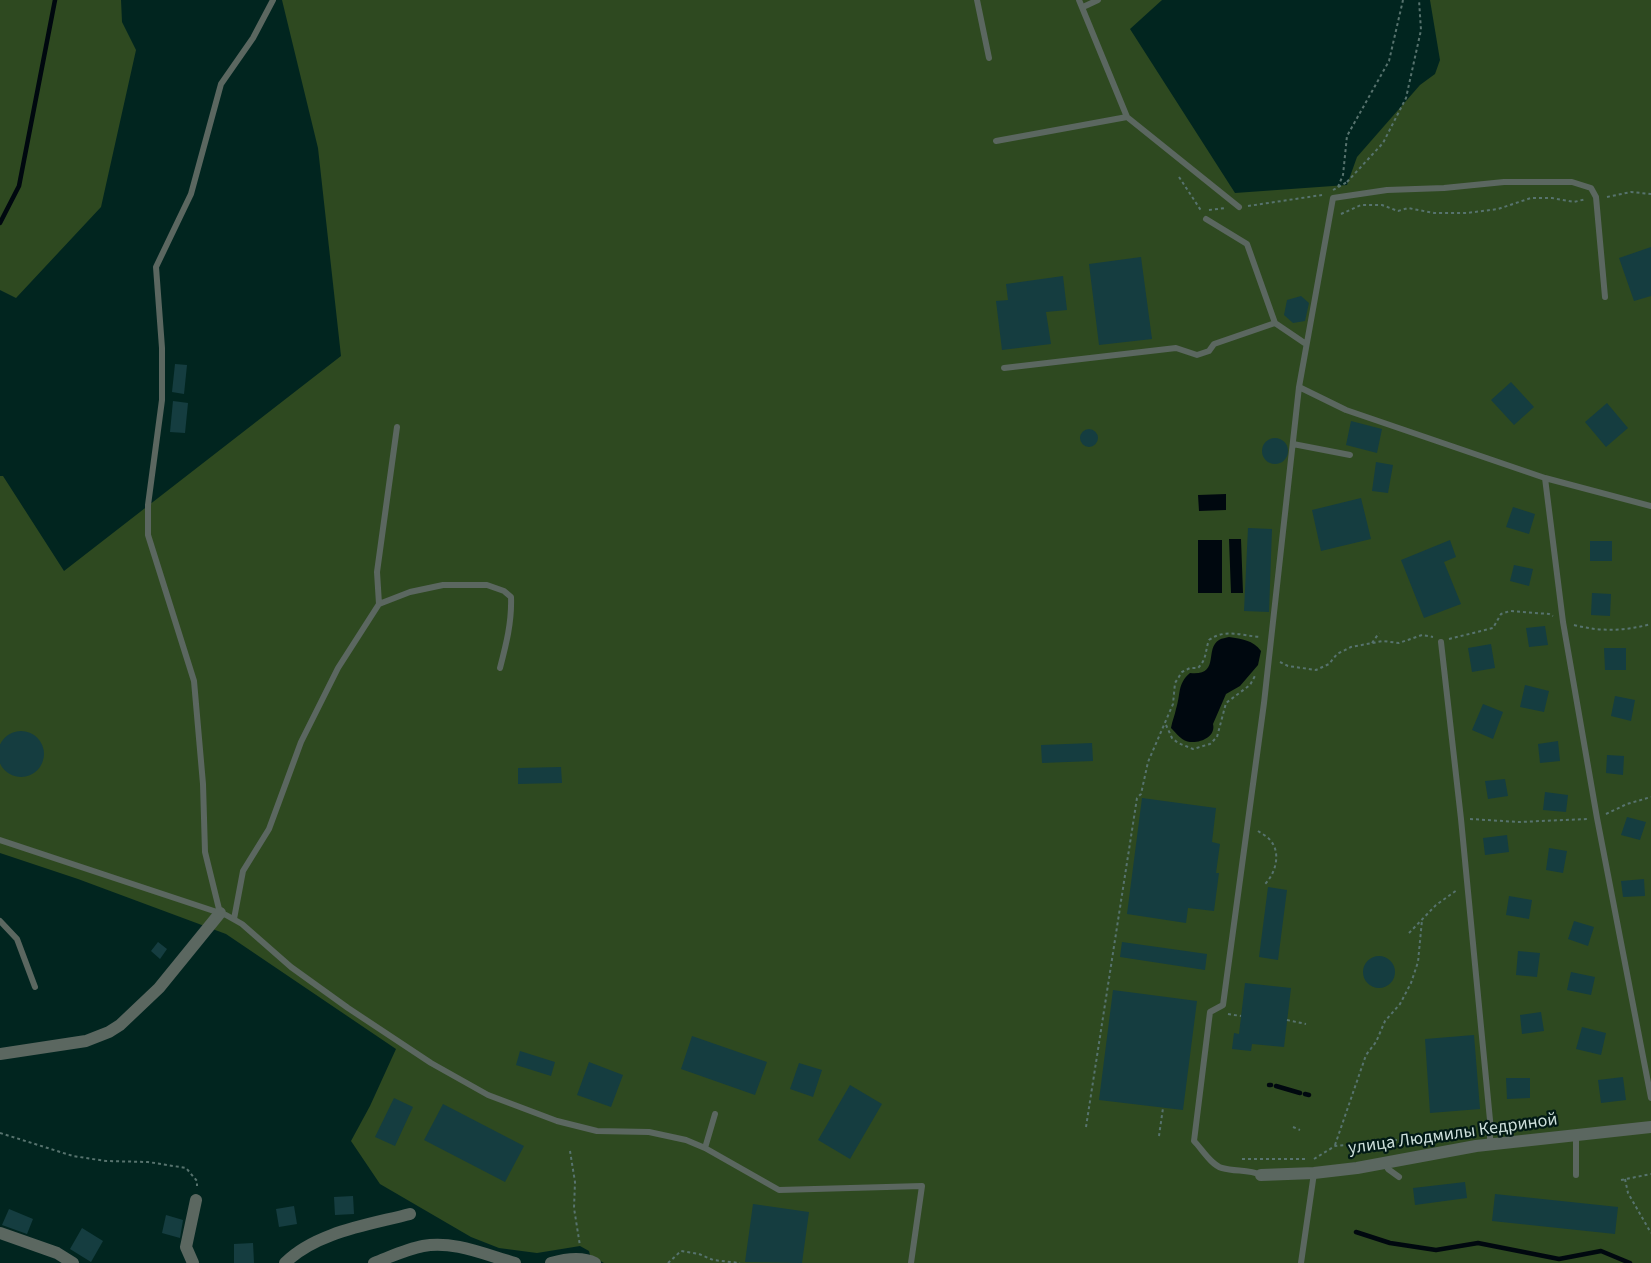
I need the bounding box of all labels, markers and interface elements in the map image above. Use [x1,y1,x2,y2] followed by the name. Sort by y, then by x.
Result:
[1347,1110,1559,1160] street label: улица Людмилы Кедриной

